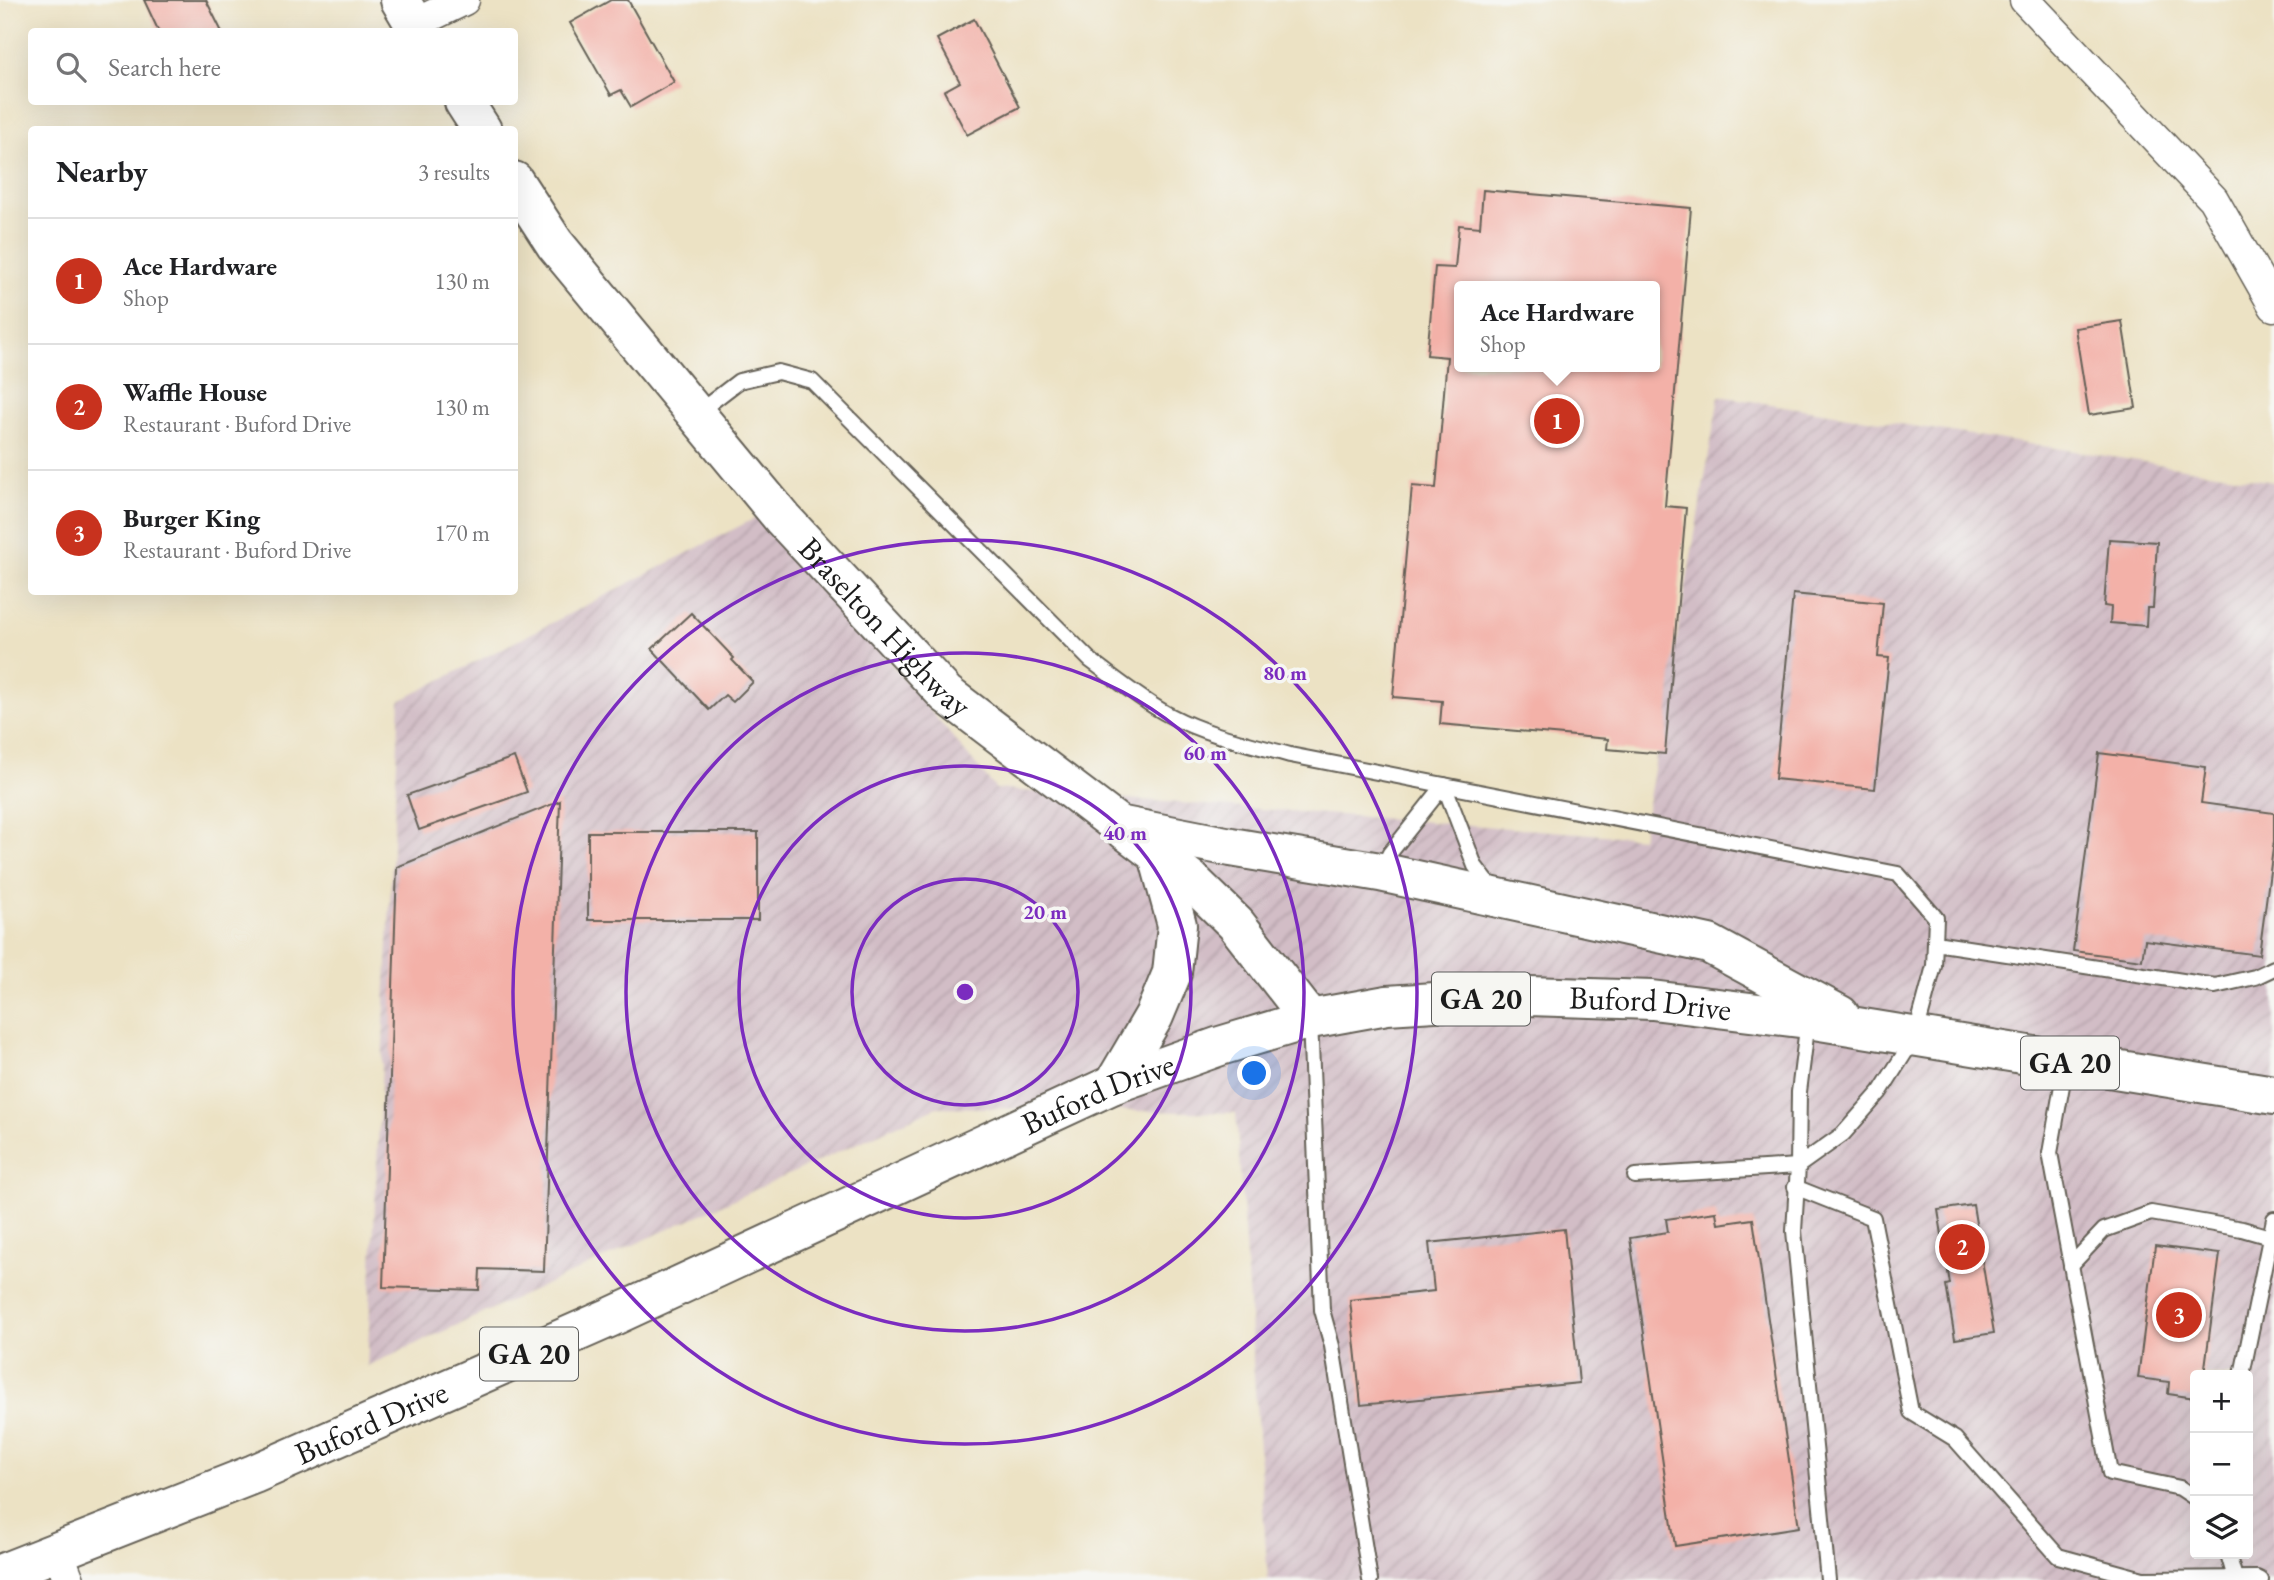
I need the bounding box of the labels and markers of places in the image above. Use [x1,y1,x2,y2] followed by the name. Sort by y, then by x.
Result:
[1534,395,1580,447] pin: 1
[953,980,977,1004] centre of rings
[1939,1221,1985,1273] pin: 2
[2156,1289,2202,1341] pin: 3

